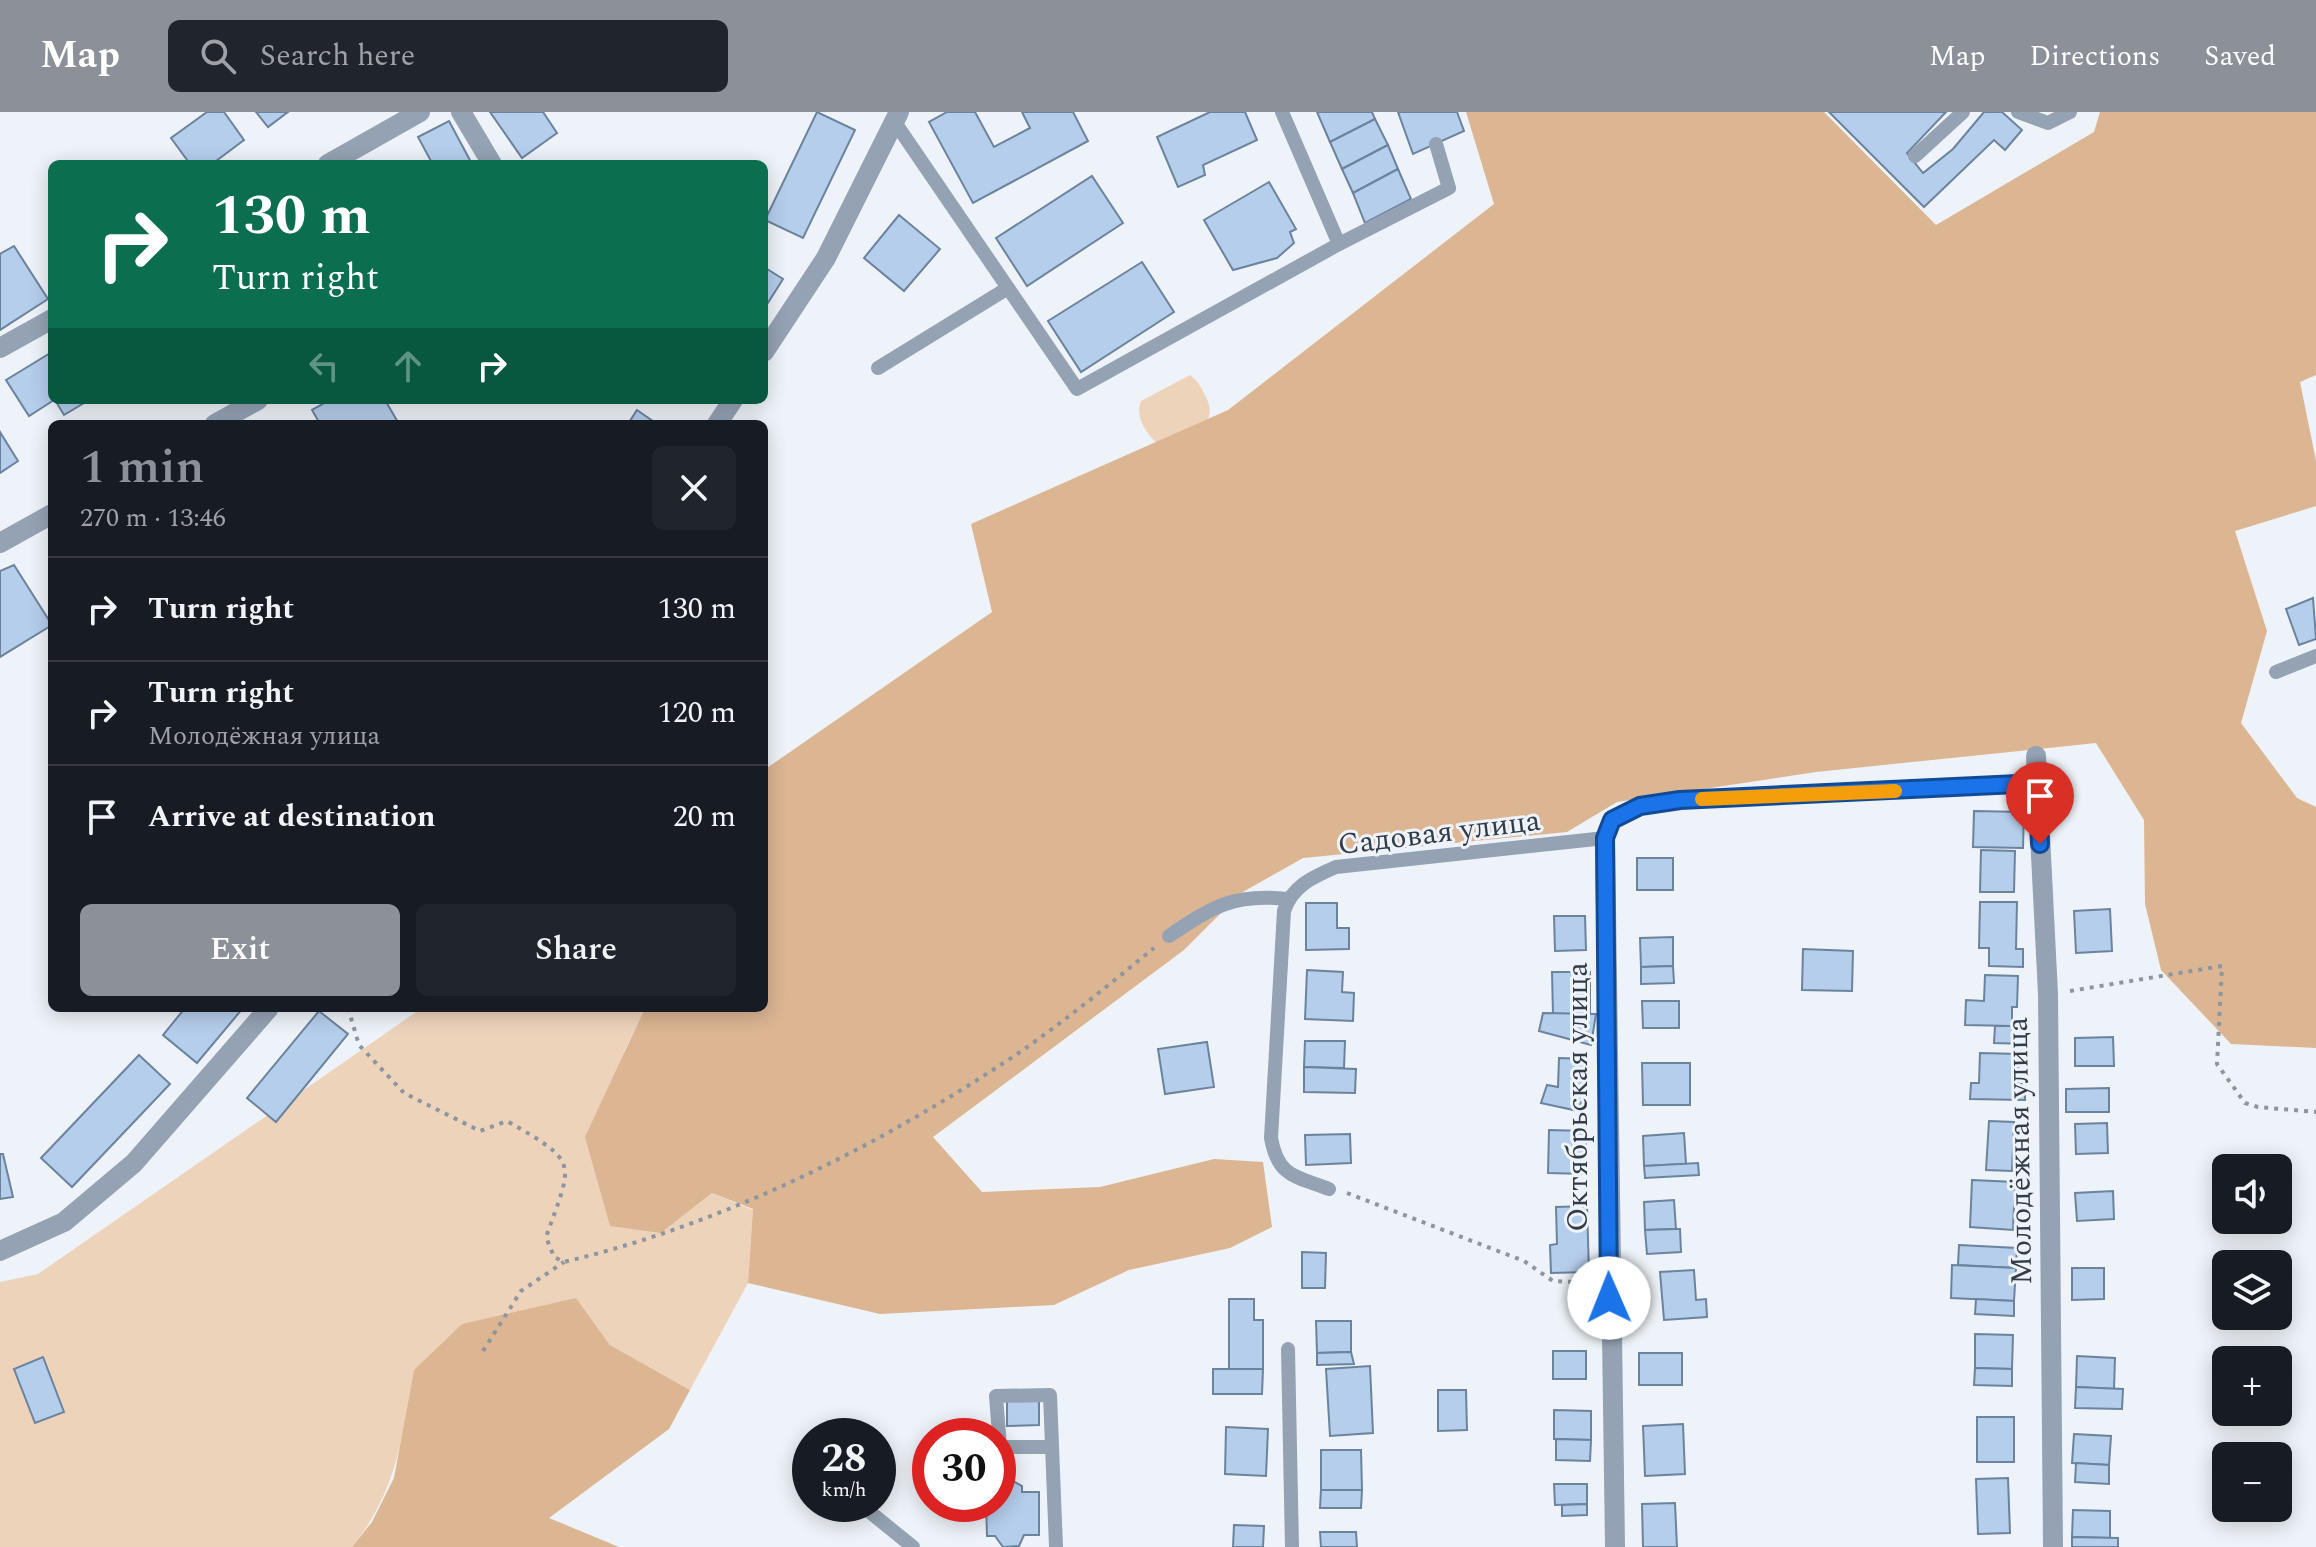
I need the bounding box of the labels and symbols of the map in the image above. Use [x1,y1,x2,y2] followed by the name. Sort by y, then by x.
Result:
[2006,762,2074,844] pin
[1335,798,1543,868] street label: Садовая улица
[1555,962,1601,1232] street label: Октябрьская улица
[1995,1016,2045,1285] street label: Молодёжная улица
[1567,1256,1651,1340] position arrow
[912,1418,1016,1522] speed limit sign: 30

